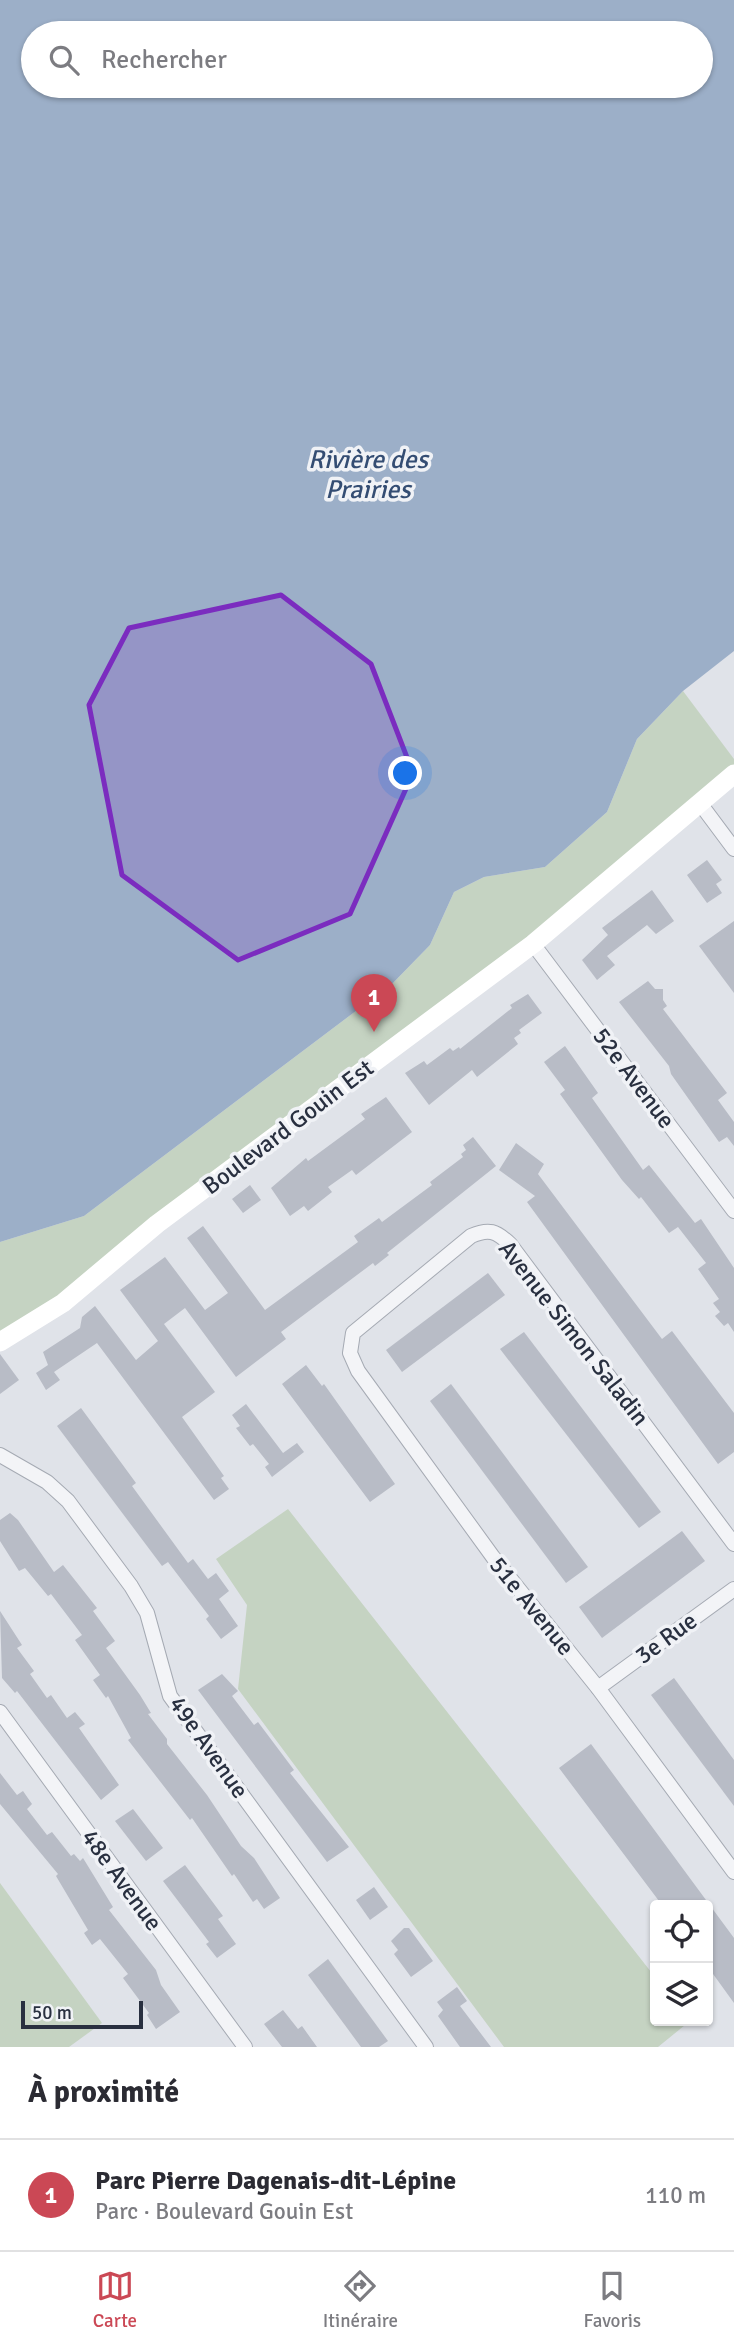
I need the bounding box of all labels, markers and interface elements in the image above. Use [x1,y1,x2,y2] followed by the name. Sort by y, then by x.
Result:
[21,21,713,98] search box
[45,41,83,79] icon: search
[101,44,227,76] text: Rechercher
[308,444,431,506] water label: Rivière des Prairies
[388,756,422,790] your location
[351,974,397,1032] pin: 1
[586,1022,682,1134] street label: 52e Avenue
[196,1053,380,1201] street label: Boulevard Gouin Est
[492,1234,656,1432] street label: Avenue Simon Saladin
[483,1551,581,1661] street label: 51e Avenue
[629,1606,703,1670] street label: 3e Rue
[163,1690,255,1804] street label: 49e Avenue
[75,1823,169,1937] street label: 48e Avenue
[650,1900,713,2026] map controls
[650,1900,713,1963] button: locate
[650,1963,713,2026] button: layers
[21,1998,144,2030] scale bar
[32,2001,72,2025] text: 50 m
[28,2074,179,2111] text: À proximité
[95,2165,456,2197] text: Parc Pierre Dagenais-dit-Lépine
[45,2181,57,2210] text: 1
[645,2181,706,2210] text: 110 m
[95,2197,353,2226] text: Parc · Boulevard Gouin Est
[93,2267,137,2333] tab: Carte
[323,2267,398,2333] tab: Itinéraire
[584,2267,641,2333] tab: Favoris

